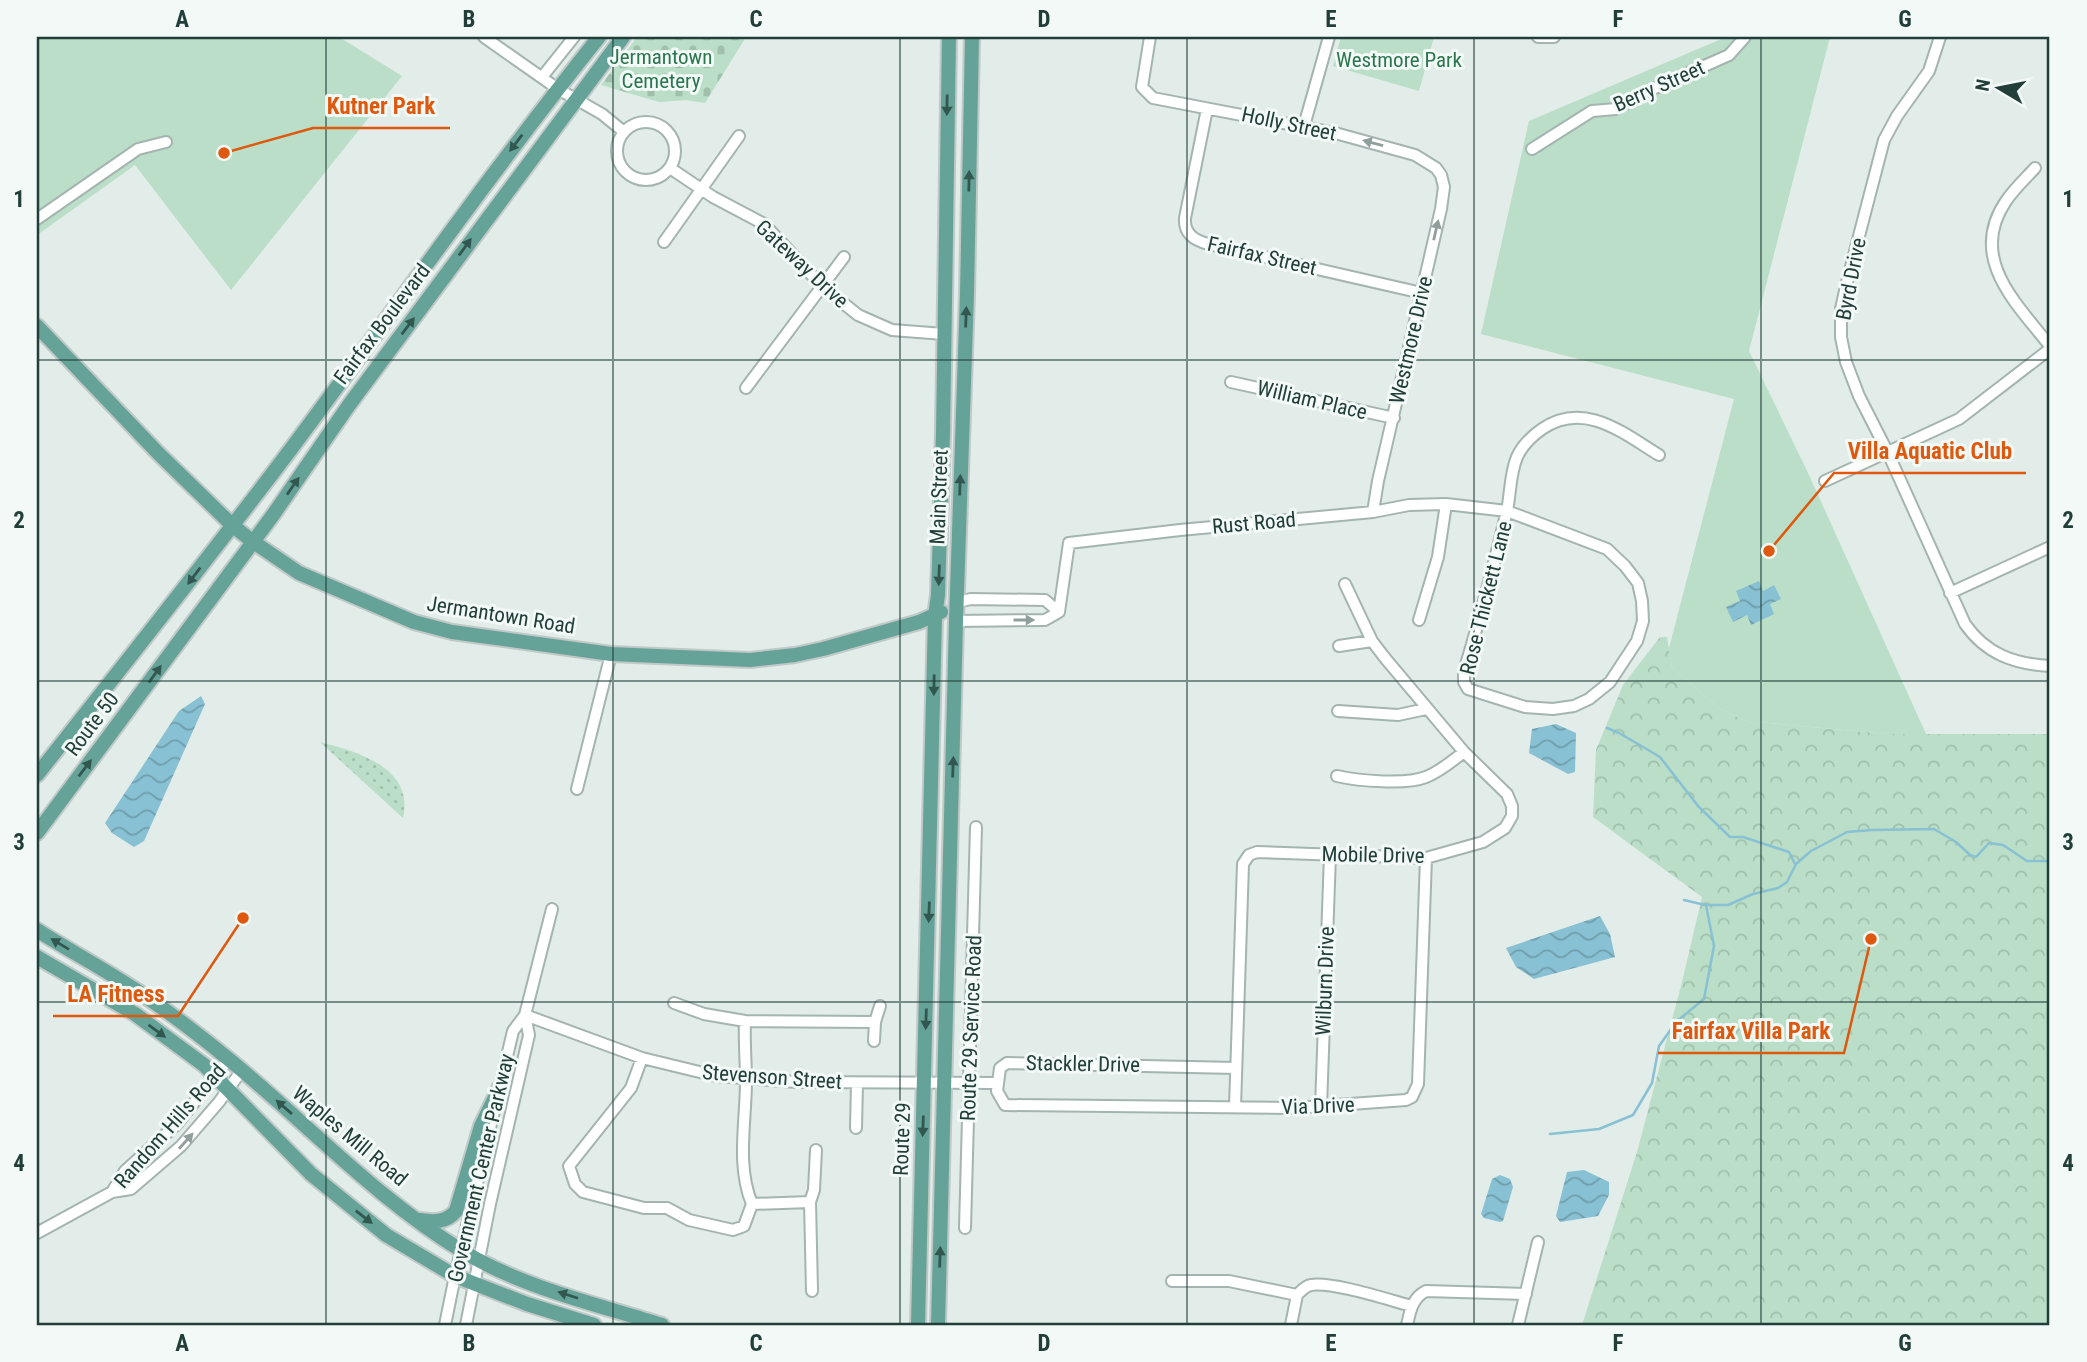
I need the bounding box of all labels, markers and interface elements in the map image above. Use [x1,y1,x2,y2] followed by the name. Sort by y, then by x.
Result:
[175,6,189,33] text: A
[463,6,475,33] text: B
[749,6,763,33] text: C
[1038,6,1051,33] text: D
[1325,6,1337,33] text: E
[1613,6,1624,33] text: F
[1898,6,1912,33] text: G
[610,45,712,93] park label: Jermantown Cemetery
[1336,48,1463,72] park label: Westmore Park
[1965,52,2035,122] north arrow
[1610,55,1708,117] street label: Berry Street
[1970,77,1995,93] text: N
[313,84,450,128] callout: Kutner Park
[327,93,436,120] text: Kutner Park
[942,94,953,116] one-way arrow
[1240,102,1338,146] street label: Holly Street
[510,134,524,152] one-way arrow
[1363,138,1384,148] one-way arrow
[963,169,975,191] one-way arrow
[13,186,25,213] text: 1
[2062,186,2074,213] text: 1
[751,215,853,313] street label: Gateway Drive
[1431,219,1442,241] one-way arrow
[1205,232,1319,280] street label: Fairfax Street
[1831,236,1871,322] street label: Byrd Drive
[458,238,472,256] one-way arrow
[329,259,435,389] street label: Fairfax Boulevard
[1385,274,1437,406] street label: Westmore Drive
[961,306,972,328] one-way arrow
[400,317,415,335] one-way arrow
[1255,376,1369,424] street label: William Place
[1834,429,2026,473] callout: Villa Aquatic Club
[1848,438,2012,465] text: Villa Aquatic Club
[925,449,953,545] street label: Main Street
[954,473,966,495] one-way arrow
[286,477,300,495] one-way arrow
[13,507,25,534] text: 2
[1211,507,1297,539] street label: Rust Road
[2062,507,2074,534] text: 2
[1455,519,1517,677] street label: Rose Thickett Lane
[933,564,944,586] one-way arrow
[187,567,201,585] one-way arrow
[425,591,577,639] street label: Jermantown Road
[1013,614,1035,626] one-way arrow
[148,665,162,683] one-way arrow
[928,674,940,696] one-way arrow
[60,687,124,761] street label: Route 50
[947,755,958,777] one-way arrow
[78,759,92,777] one-way arrow
[13,829,25,856] text: 3
[2062,829,2074,856] text: 3
[1321,842,1425,868] street label: Mobile Drive
[924,901,935,923] one-way arrow
[1311,926,1339,1036] street label: Wilburn Drive
[956,935,986,1121] street label: Route 29 Service Road
[50,938,69,950] one-way arrow
[53,972,178,1016] callout: LA Fitness
[67,981,165,1008] text: LA Fitness
[920,1008,932,1030] one-way arrow
[1658,1009,1844,1053] callout: Fairfax Villa Park
[1672,1018,1831,1045] text: Fairfax Villa Park
[148,1024,167,1038] one-way arrow
[443,1051,519,1285] street label: Government Center Parkway
[1026,1051,1140,1077] street label: Stackler Drive
[109,1059,231,1193] street label: Random Hills Road
[701,1060,843,1094] street label: Stevenson Street
[288,1081,412,1191] street label: Waples Mill Road
[1281,1093,1355,1119] street label: Via Drive
[275,1100,292,1115] one-way arrow
[889,1102,915,1176] street label: Route 29
[917,1116,929,1138] one-way arrow
[177,1132,193,1149] one-way arrow
[13,1150,25,1177] text: 4
[2062,1150,2074,1177] text: 4
[354,1210,372,1225] one-way arrow
[935,1246,946,1268] one-way arrow
[558,1289,579,1300] one-way arrow
[175,1330,189,1357] text: A
[463,1330,475,1357] text: B
[749,1330,763,1357] text: C
[1038,1330,1051,1357] text: D
[1325,1330,1337,1357] text: E
[1613,1330,1624,1357] text: F
[1898,1330,1912,1357] text: G

